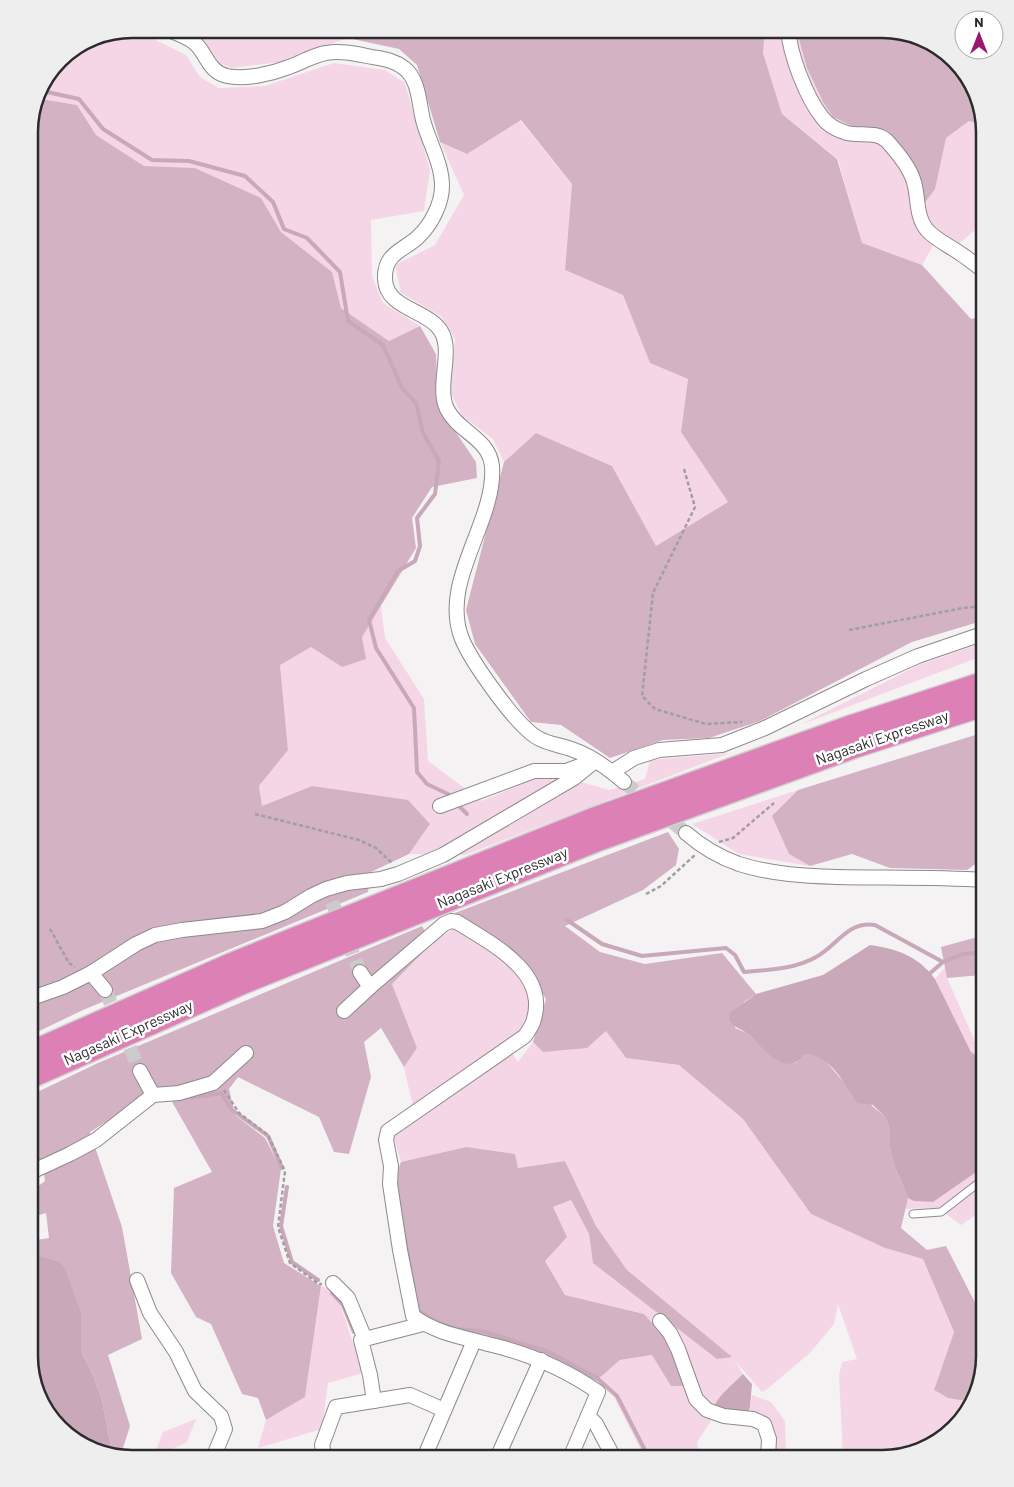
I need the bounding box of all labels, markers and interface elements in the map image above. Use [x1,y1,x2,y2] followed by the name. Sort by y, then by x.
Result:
[954,10,1004,60] north arrow
[974,13,984,30] text: N
[813,706,951,768] street label: Nagasaki Expressway
[434,843,570,911] street label: Nagasaki Expressway
[61,995,195,1069] street label: Nagasaki Expressway

